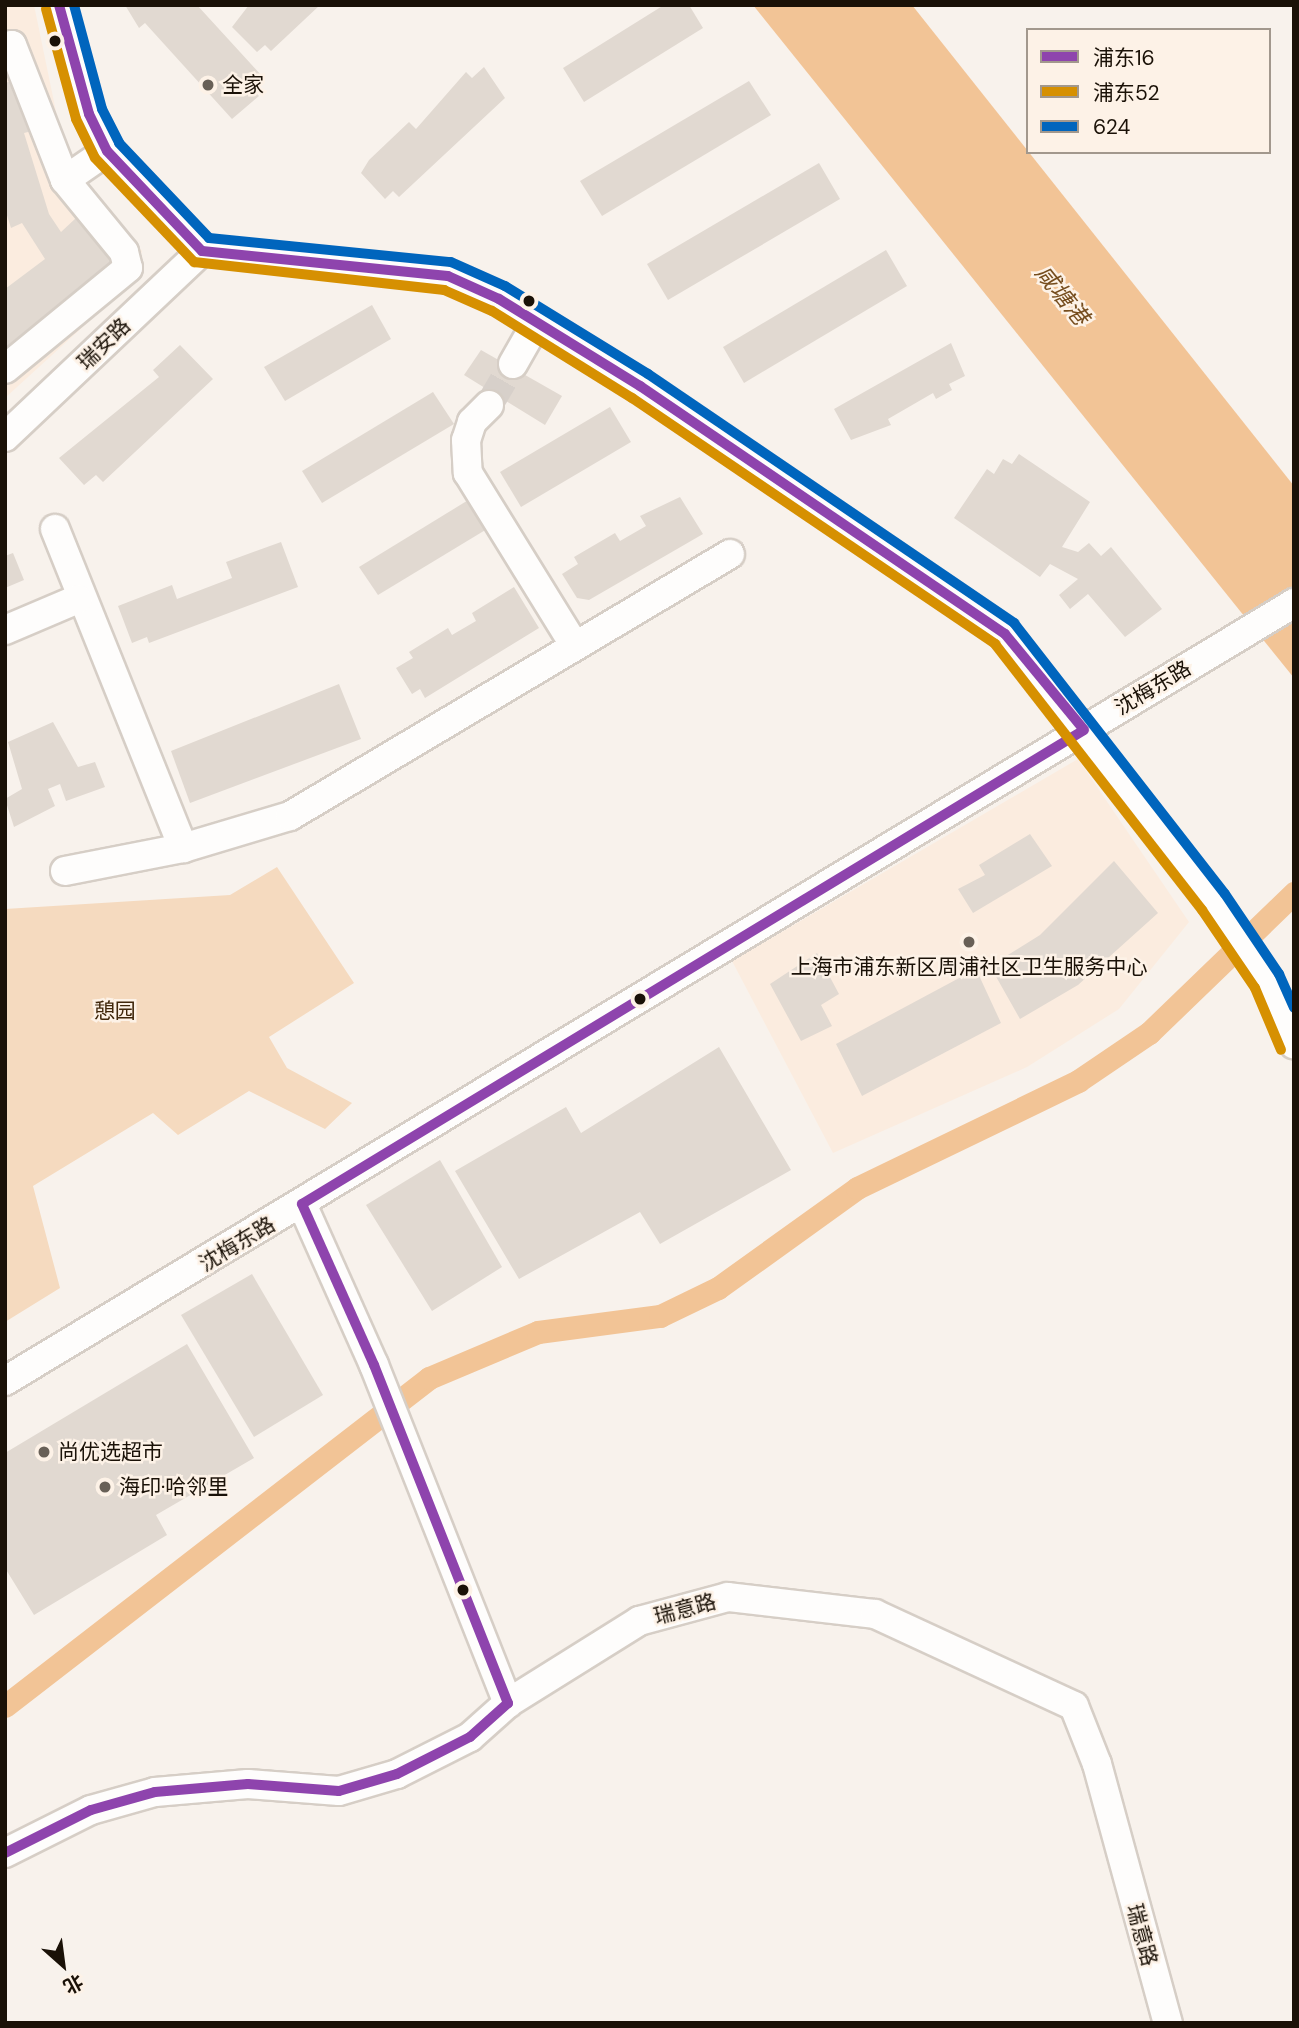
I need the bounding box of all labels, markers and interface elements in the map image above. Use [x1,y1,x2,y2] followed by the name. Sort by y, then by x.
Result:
[1026,28,1271,154] legend
[48,34,62,48] unlabelled marker
[1093,44,1155,72] text: 浦东16
[222,72,264,98] place label: 全家
[200,77,216,93] marker: 全家
[1093,79,1160,107] text: 浦东52
[1093,113,1130,141] text: 624
[1030,260,1094,330] water label: 咸塘港
[522,294,536,308] unlabelled marker
[73,313,135,375] street label: 瑞安路
[1111,656,1195,720] street label: 沈梅东路
[959,932,979,952] marker: 上海市浦东新区周浦社区卫生服务中心
[791,954,1147,980] place label: 上海市浦东新区周浦社区卫生服务中心
[633,992,647,1006] unlabelled marker
[94,998,136,1024] park label: 憩园
[195,1212,279,1276] street label: 沈梅东路
[58,1439,163,1465] place label: 尚优选超市
[36,1444,52,1460] marker: 尚优选超市
[119,1474,228,1500] place label: 海印·哈邻里
[97,1479,113,1495] marker: 海印·哈邻里
[456,1583,470,1597] unlabelled marker
[651,1589,719,1629] street label: 瑞意路
[1122,1901,1162,1969] street label: 瑞意路
[28,1930,98,2000] north arrow
[59,1968,87,1999] text: 北

